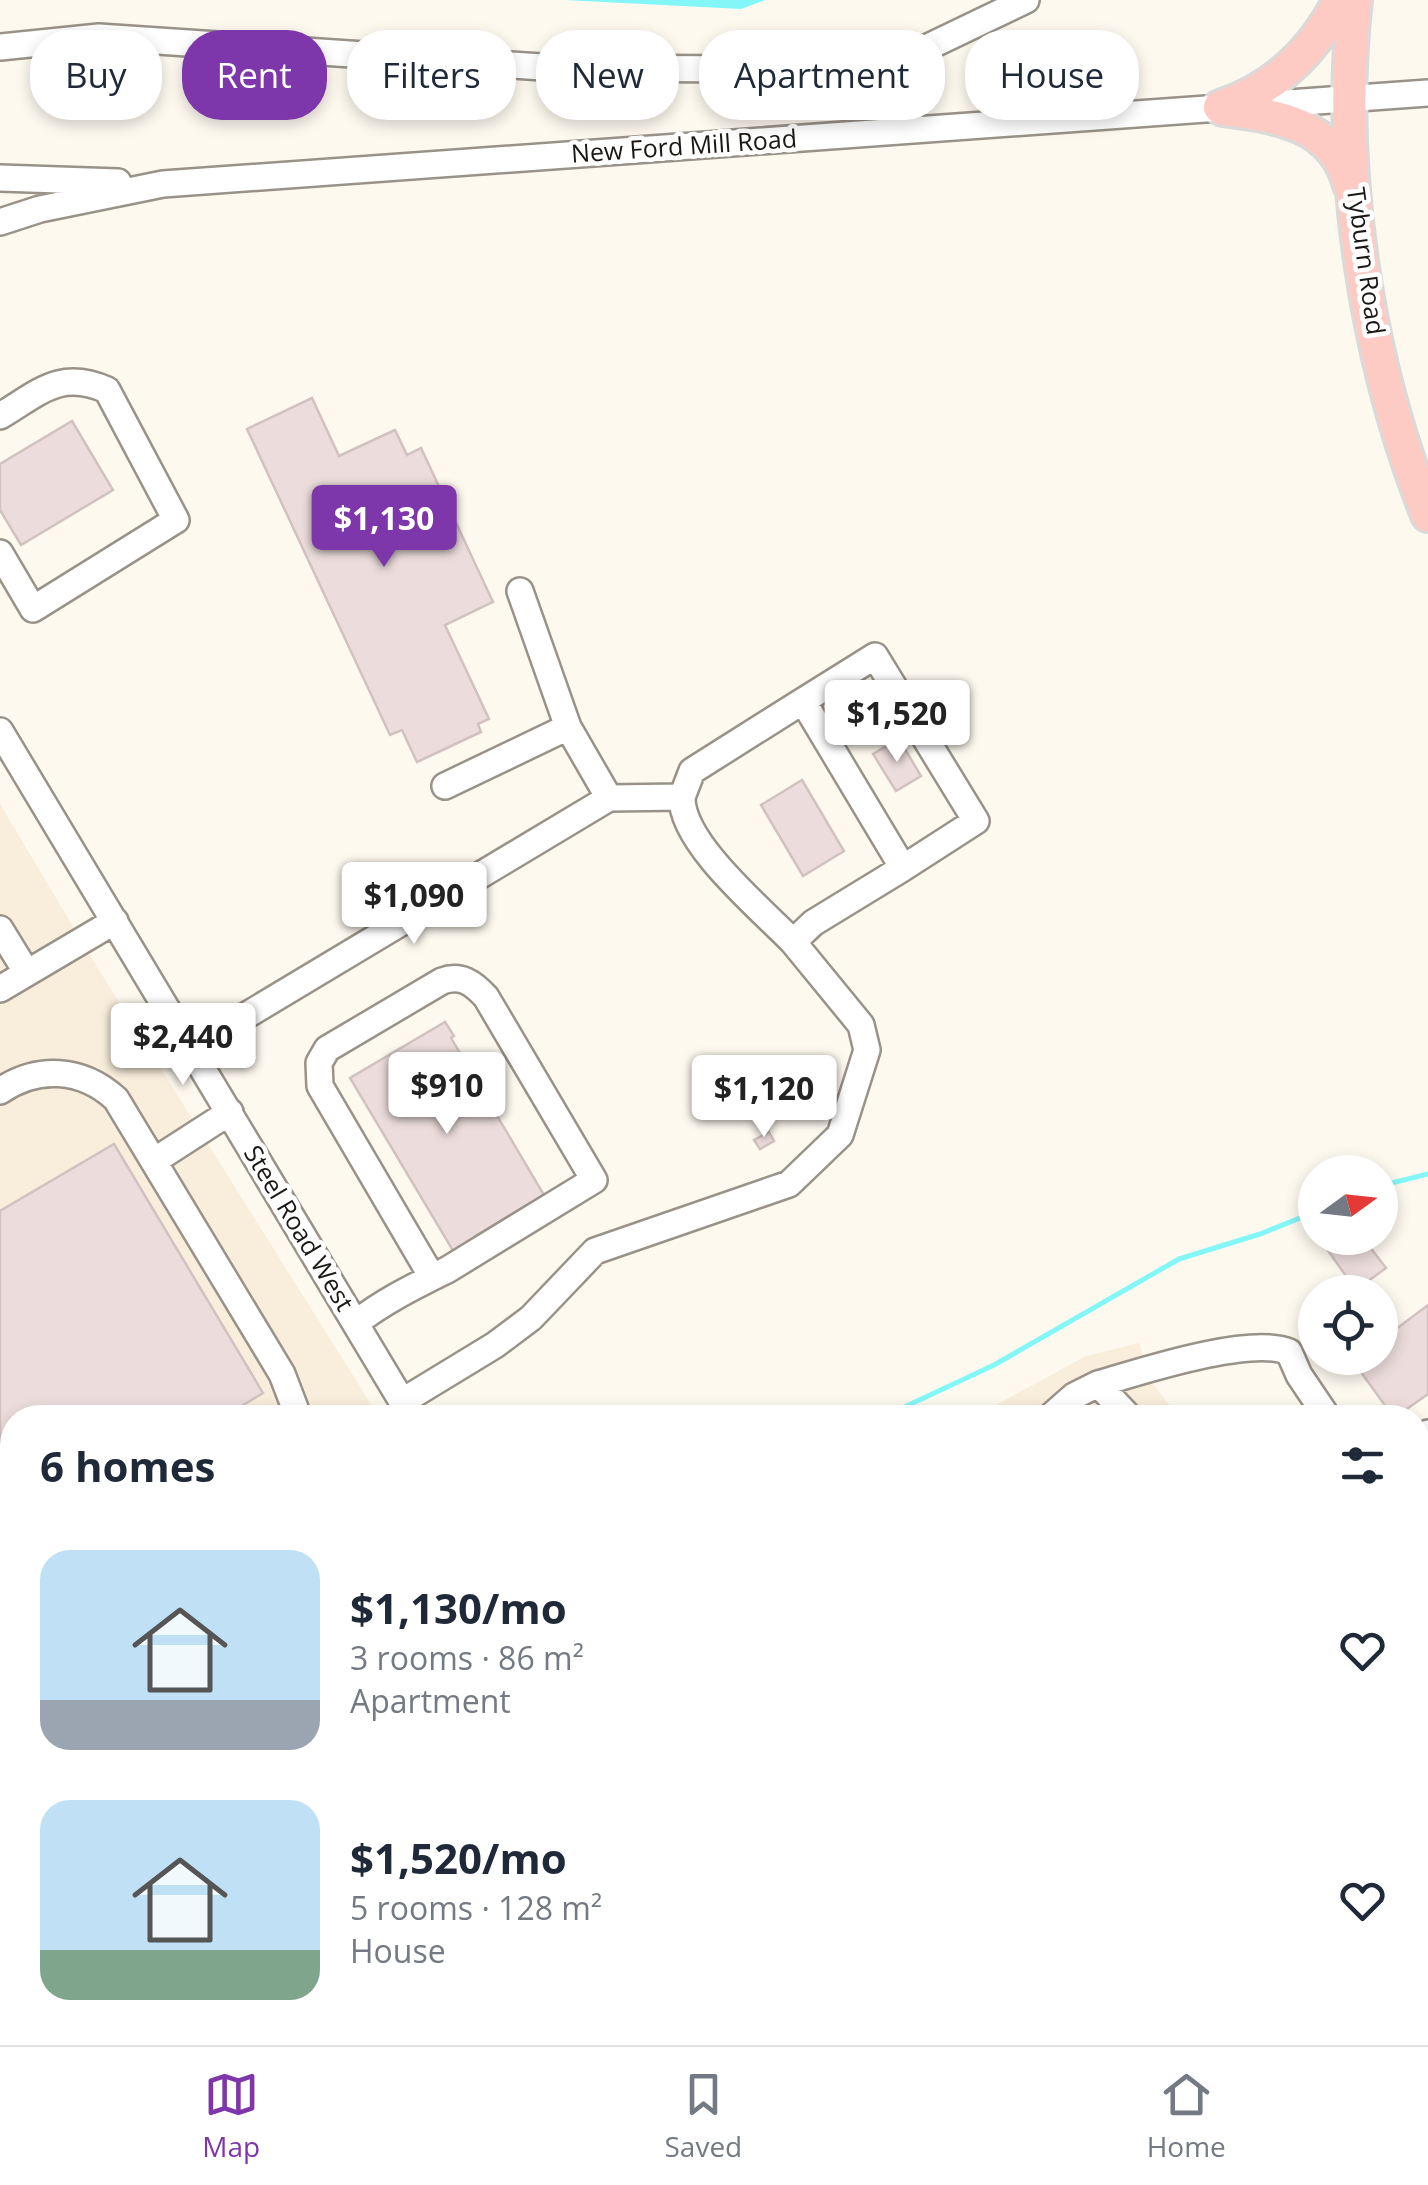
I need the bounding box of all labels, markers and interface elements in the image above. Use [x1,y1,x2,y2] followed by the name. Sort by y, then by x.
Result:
[30,30,162,120] chip: Buy
[182,30,327,120] chip: Rent
[347,30,516,120] chip: Filters
[536,30,679,120] chip: New
[699,30,945,120] chip: Apartment
[965,30,1139,120] chip: House
[570,120,798,170] street label: New Ford Mill Road
[1340,185,1394,337] street label: Tyburn Road
[303,485,465,570] pin: $1,130
[334,496,434,539] text: $1,130
[816,680,978,765] pin: $1,520
[847,691,947,734] text: $1,520
[333,862,495,947] pin: $1,090
[364,873,464,916] text: $1,090
[102,1003,264,1088] pin: $2,440
[133,1014,233,1057] text: $2,440
[388,1052,506,1137] pin: $910
[683,1055,845,1140] pin: $1,120
[410,1063,484,1106] text: $910
[714,1066,814,1109] text: $1,120
[237,1138,363,1317] street label: Steel Road West
[1298,1155,1398,1255] north arrow
[1298,1155,1398,1375] map controls
[1298,1275,1398,1375] button: locate
[40,1437,215,1494] text: 6 homes
[1335,1438,1390,1493] icon: filters
[350,1579,567,1636] text: $1,130/mo
[120,1590,240,1710] icon: home
[1335,1623,1390,1678] icon: heart
[350,1636,584,1679] text: 3 rooms · 86 m²
[350,1679,511,1722] text: Apartment
[350,1829,567,1886] text: $1,520/mo
[120,1840,240,1960] icon: home
[1335,1873,1390,1928] icon: heart
[350,1886,602,1929] text: 5 rooms · 128 m²
[350,1929,446,1972] text: House
[202,2067,260,2165] tab: Map
[664,2067,742,2165] tab: Saved
[1147,2067,1226,2165] tab: Home

